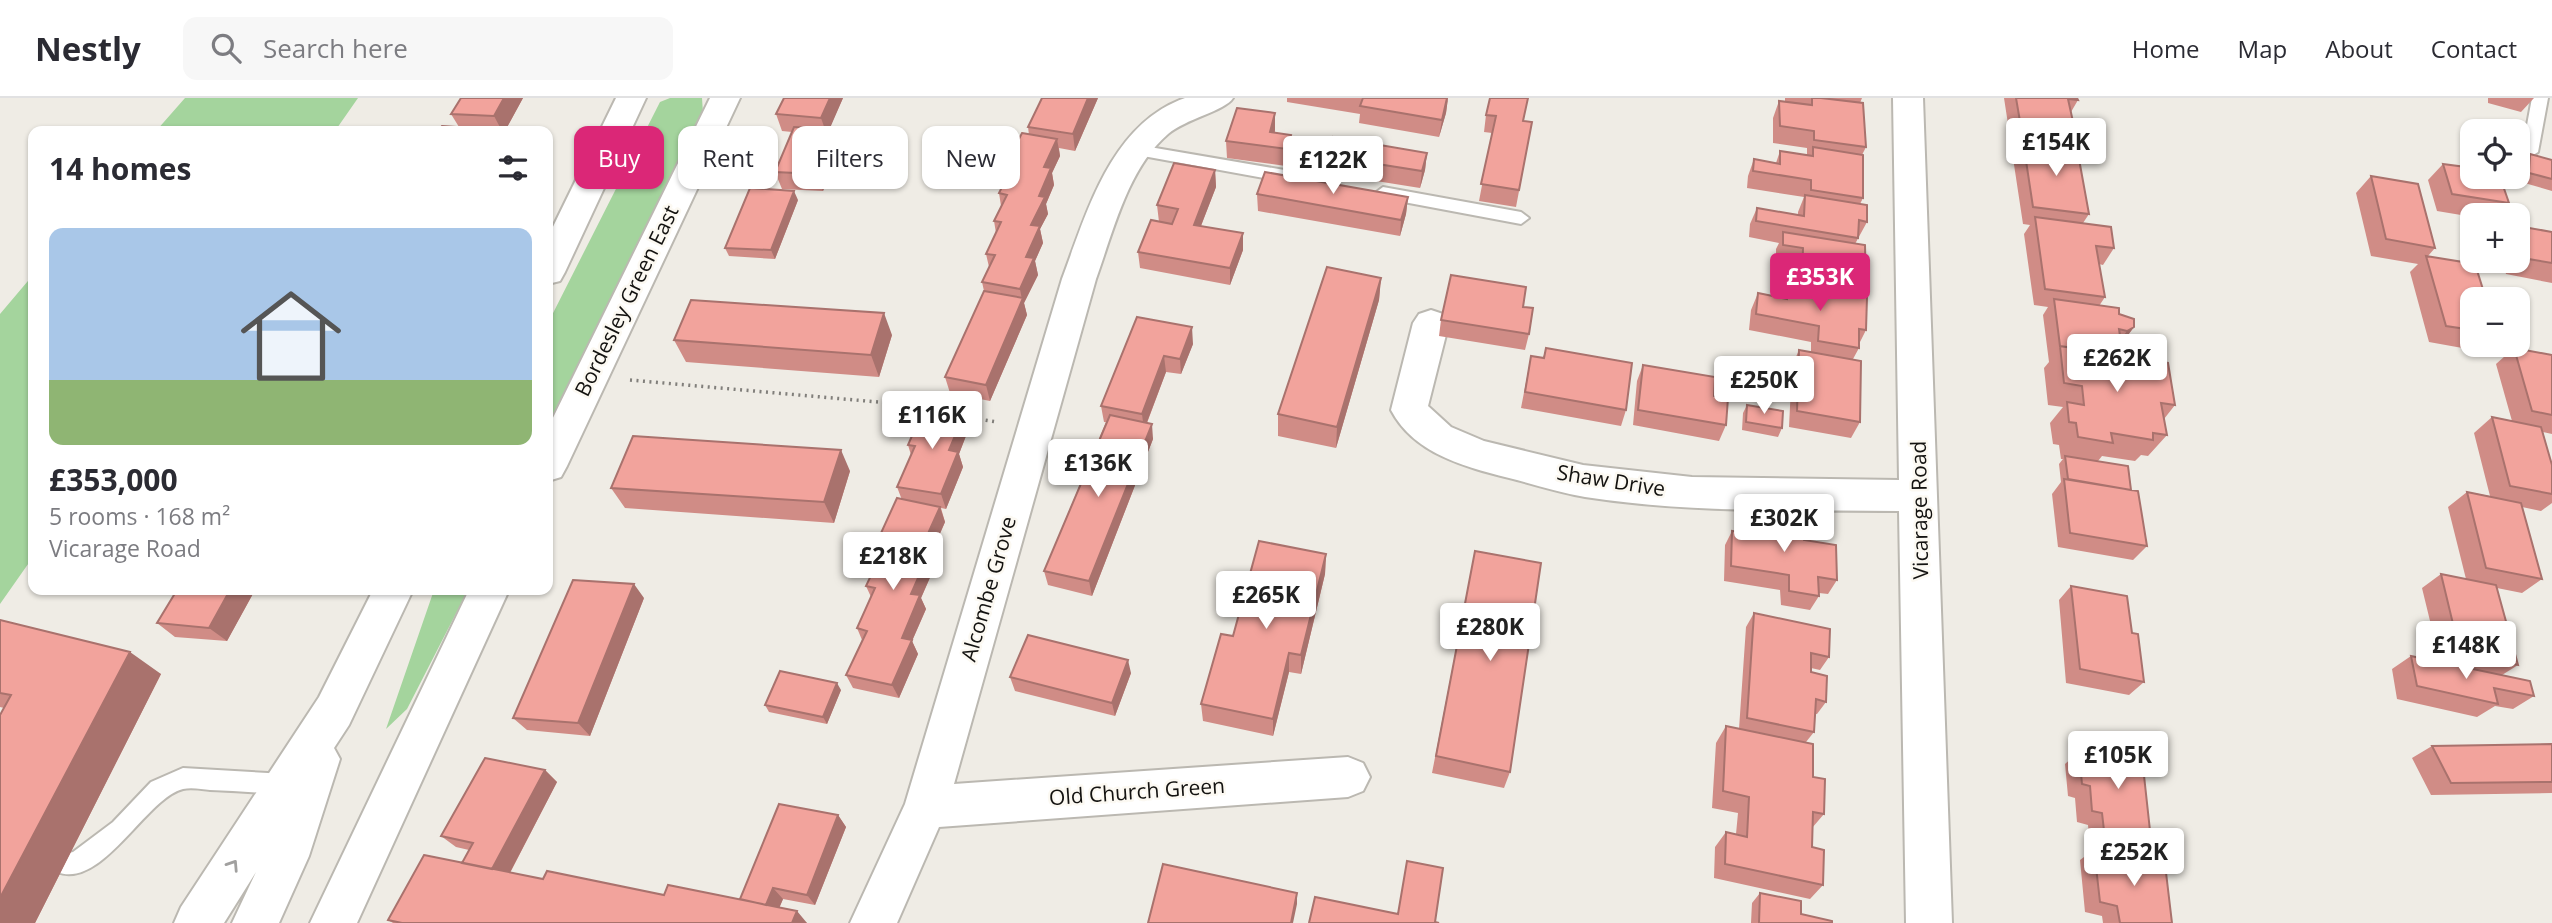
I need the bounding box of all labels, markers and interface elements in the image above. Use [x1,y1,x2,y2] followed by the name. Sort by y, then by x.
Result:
[183,17,673,80] search box
[35,26,141,71] text: Nestly
[207,29,245,67] icon: search
[263,30,408,66] text: Search here
[2132,32,2200,65] text: Home
[2238,32,2287,65] text: Map
[2325,32,2393,65] text: About
[2431,32,2517,65] text: Contact
[2007,118,2105,178] pin: £154K
[2460,119,2530,357] map controls
[2460,119,2530,189] button: locate
[2022,125,2090,157] text: £154K
[574,126,664,189] chip: Buy
[678,126,778,189] chip: Rent
[792,126,908,189] chip: Filters
[922,126,1020,189] chip: New
[1284,136,1382,196] pin: £122K
[1299,143,1367,175] text: £122K
[49,148,192,189] text: 14 homes
[494,149,532,187] icon: filters
[568,200,685,401] street label: Bordesley Green East
[2460,203,2530,273] button: +
[1771,254,1869,313] pin: £353K
[1786,260,1854,292] text: £353K
[228,273,354,399] icon: home
[2460,287,2530,357] button: −
[2068,334,2166,394] pin: £262K
[2083,341,2151,373] text: £262K
[1715,356,1813,416] pin: £250K
[1730,363,1798,395] text: £250K
[883,392,981,451] pin: £116K
[898,398,966,430] text: £116K
[1049,440,1147,499] pin: £136K
[1904,441,1934,580] street label: Vicarage Road
[1064,446,1132,478] text: £136K
[1555,458,1667,502] street label: Shaw Drive
[49,459,178,500] text: £353,000
[1735,494,1833,554] pin: £302K
[49,500,230,532] text: 5 rooms · 168 m²
[1750,501,1818,533] text: £302K
[954,513,1022,664] street label: Alcombe Grove
[49,532,201,564] text: Vicarage Road
[844,532,942,592] pin: £218K
[859,539,927,571] text: £218K
[1217,572,1315,631] pin: £265K
[1232,578,1300,610] text: £265K
[1441,603,1539,663] pin: £280K
[1456,610,1524,642] text: £280K
[2417,622,2515,681] pin: £148K
[2432,628,2500,660] text: £148K
[2069,732,2167,791] pin: £105K
[2084,738,2152,770] text: £105K
[1048,771,1226,811] street label: Old Church Green
[2085,828,2183,888] pin: £252K
[2100,835,2168,867] text: £252K
[225,860,238,873] one-way arrow

